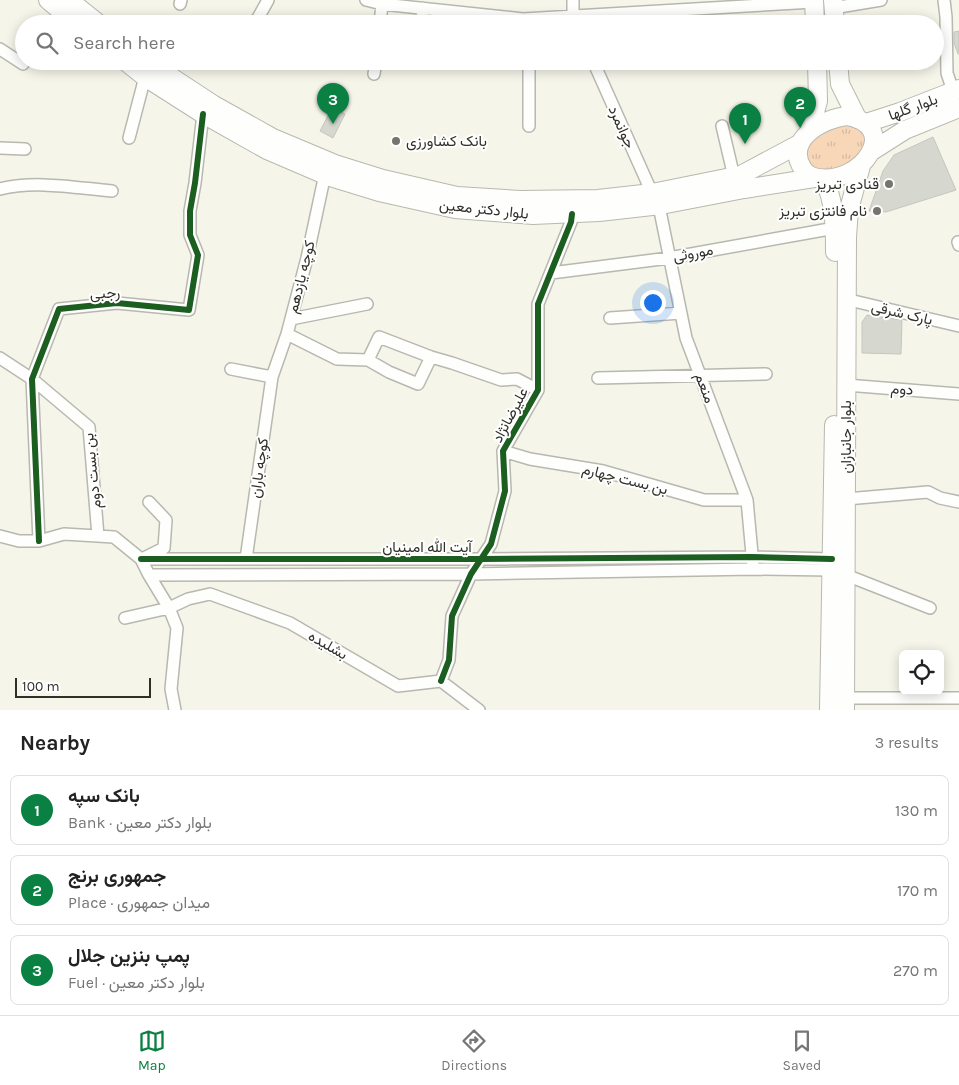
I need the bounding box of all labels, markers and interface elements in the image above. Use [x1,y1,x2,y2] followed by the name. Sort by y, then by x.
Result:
[15,15,944,70] search box
[33,29,61,57] icon: search
[73,32,175,54] text: Search here
[317,83,349,124] pin: 3
[784,87,816,128] pin: 2
[886,90,940,124] street label: بلوار گلها
[605,103,639,151] street label: جوانمرد
[729,103,761,144] pin: 1
[406,132,487,151] place label: بانک کشاورزی
[390,135,402,147] marker: بانک کشاورزی
[814,175,879,194] place label: قنادی تبریز
[883,178,895,190] marker: قنادی تبریز
[438,195,530,224] street label: بلوار دکتر معین
[778,202,867,221] place label: نام فانتزی تبریز
[871,205,883,217] marker: نام فانتزی تبریز
[283,238,320,316] street label: کوچه یازدهم
[671,241,715,266] street label: موروثی
[89,283,121,304] street label: رجبی
[640,290,666,316] your location
[869,297,934,330] street label: پارک شرقی
[690,370,719,406] street label: منعم
[890,379,914,400] street label: دوم
[488,384,532,446] street label: علیرضانژاد
[837,400,855,474] street label: بلوار جانبازان
[79,432,106,510] street label: بن بست دوم
[246,436,273,500] street label: کوچه باران
[580,460,670,499] street label: بن بست چهارم
[382,538,473,556] street label: آیت الله امینیان
[305,627,351,663] street label: بشلیده
[899,650,944,695] map controls
[899,650,944,695] button: locate
[15,675,151,698] scale bar
[22,678,60,695] text: 100 m
[20,731,90,755] text: Nearby
[875,733,939,752] text: 3 results
[68,785,140,807] text: بانک سپه
[34,801,40,820] text: 1
[895,801,938,820] text: 130 m
[68,813,212,832] text: Bank · بلوار دکتر معین
[68,865,166,887] text: جمهوری برنج
[32,881,42,900] text: 2
[897,881,938,900] text: 170 m
[68,893,210,912] text: Place · میدان جمهوری
[68,945,190,967] text: پمپ بنزین جلال
[32,961,42,980] text: 3
[893,961,938,980] text: 270 m
[68,973,205,992] text: Fuel · بلوار دکتر معین
[138,1027,166,1074] tab: Map
[441,1027,507,1074] tab: Directions
[783,1027,821,1074] tab: Saved

